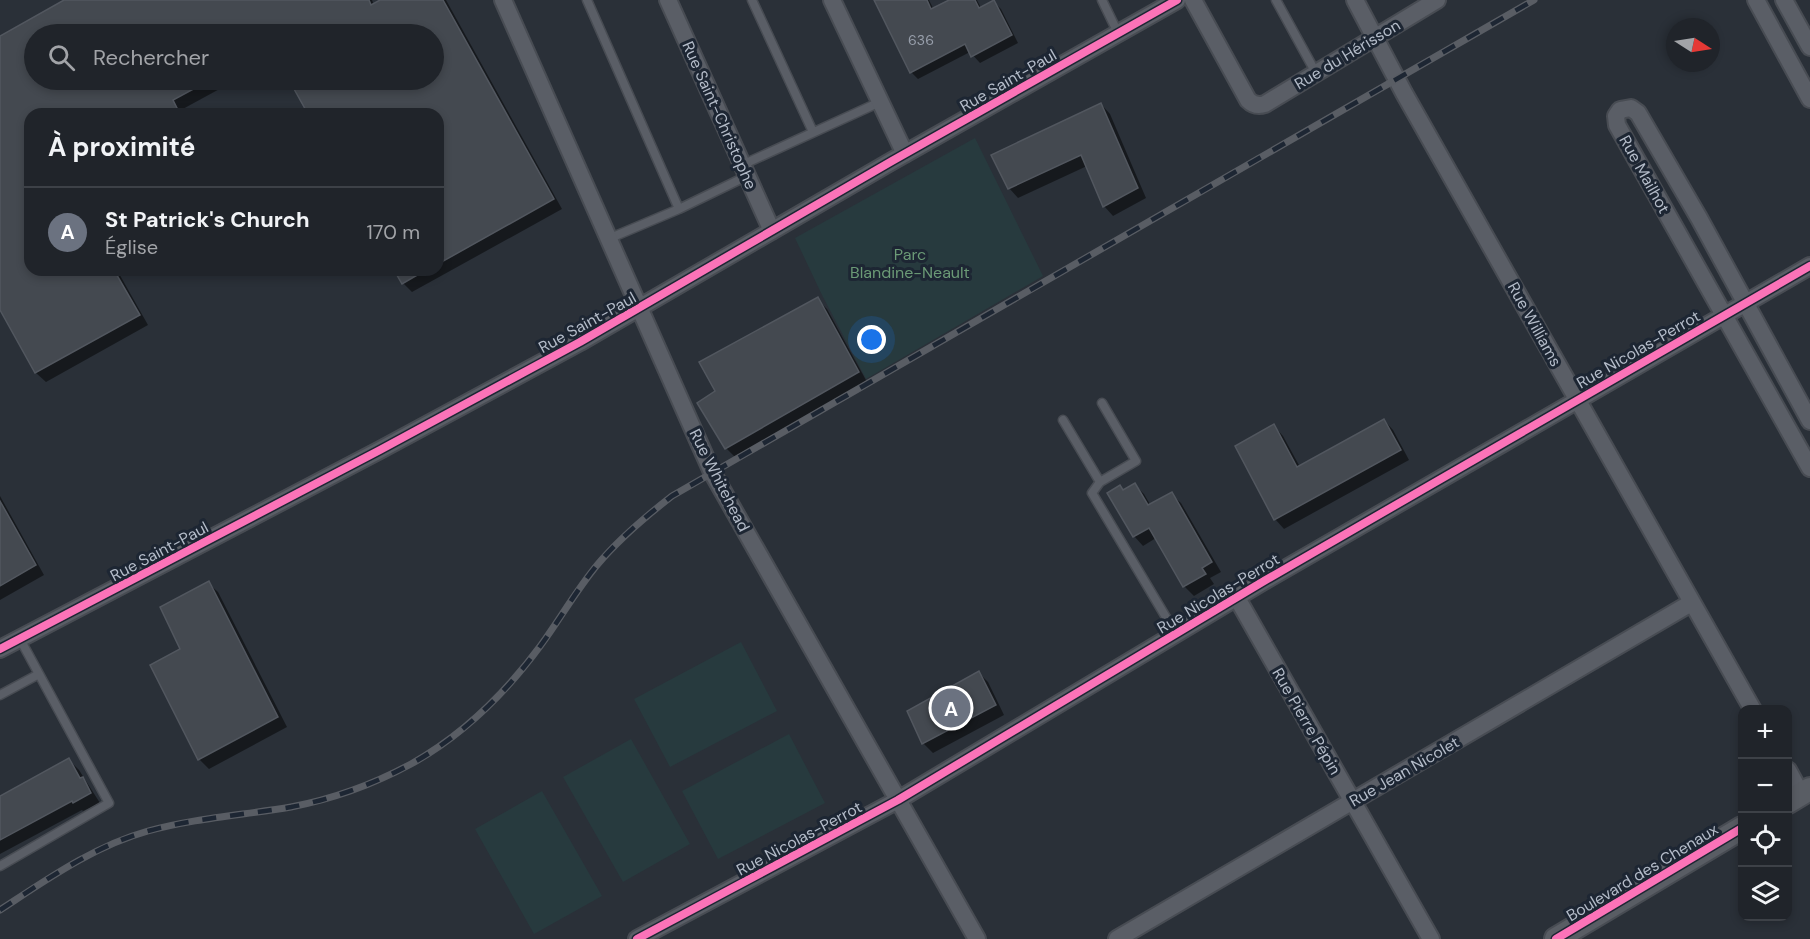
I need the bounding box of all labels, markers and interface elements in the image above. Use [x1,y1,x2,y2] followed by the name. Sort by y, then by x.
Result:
[1290,15,1404,94] street label: Rue du Hérisson
[1666,18,1720,72] north arrow
[24,24,444,90] search box
[908,31,934,49] house number: 636
[677,38,762,193] street label: Rue Saint-Christophe
[45,41,78,74] icon: search
[93,43,209,72] text: Rechercher
[956,44,1060,117] street label: Rue Saint-Paul
[48,130,195,164] text: À proximité
[1614,131,1675,217] street label: Rue Mailhot
[105,205,310,234] text: St Patrick's Church
[60,219,75,245] text: A
[367,219,420,245] text: 170 m
[105,234,158,260] text: Église
[850,244,970,283] park label: Parc Blandine-Neault
[1503,278,1566,370] street label: Rue Williams
[535,287,640,358] street label: Rue Saint-Paul
[1573,305,1704,393] street label: Rue Nicolas-Perrot
[857,325,886,354] your location
[685,425,754,535] street label: Rue Whitehead
[106,517,212,586] street label: Rue Saint-Paul
[1153,549,1283,638] street label: Rue Nicolas-Perrot
[1267,664,1346,778] street label: Rue Pierre Pépin
[932,686,970,730] pin: A
[1738,705,1792,921] map controls
[1738,705,1792,759] button: +
[1346,731,1463,811] street label: Rue Jean Nicolet
[1738,759,1792,813] button: −
[733,796,866,880] street label: Rue Nicolas-Perrot
[1738,813,1792,867] button: locate
[1563,819,1722,926] street label: Boulevard des Chenaux
[1738,867,1792,921] button: layers

